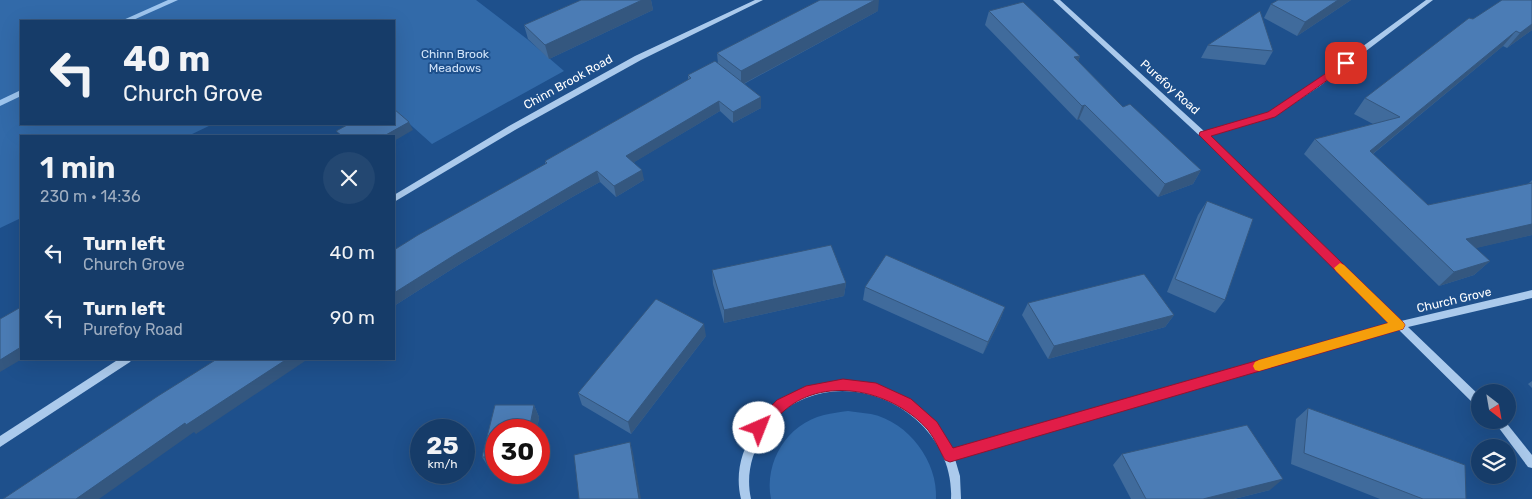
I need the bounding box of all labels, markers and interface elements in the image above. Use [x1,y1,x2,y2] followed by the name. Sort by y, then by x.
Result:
[123,38,210,80] text: 40 m
[40,40,105,105] icon: left
[1325,42,1367,84] pin
[421,47,490,75] park label: Chinn Brook Meadows
[1332,49,1360,77] icon: arrive
[521,52,615,112] street label: Chinn Brook Road
[1137,57,1203,117] street label: Purefoy Road
[123,80,263,107] text: Church Grove
[40,150,115,186] text: 1 min
[323,152,375,204] button: close
[40,187,141,206] text: 230 m · 14:36
[83,232,165,255] text: Turn left
[40,239,68,267] icon: left
[330,241,375,264] text: 40 m
[83,255,185,274] text: Church Grove
[1415,285,1493,315] street label: Church Grove
[83,297,165,320] text: Turn left
[40,304,68,332] icon: left
[330,306,375,329] text: 90 m
[83,320,183,339] text: Purefoy Road
[1471,384,1516,429] north arrow
[1471,384,1516,484] map controls
[732,401,784,453] position arrow
[485,419,550,484] speed limit sign: 30
[426,431,459,460] text: 25
[1471,439,1516,484] button: layers
[428,457,457,471] text: km/h

